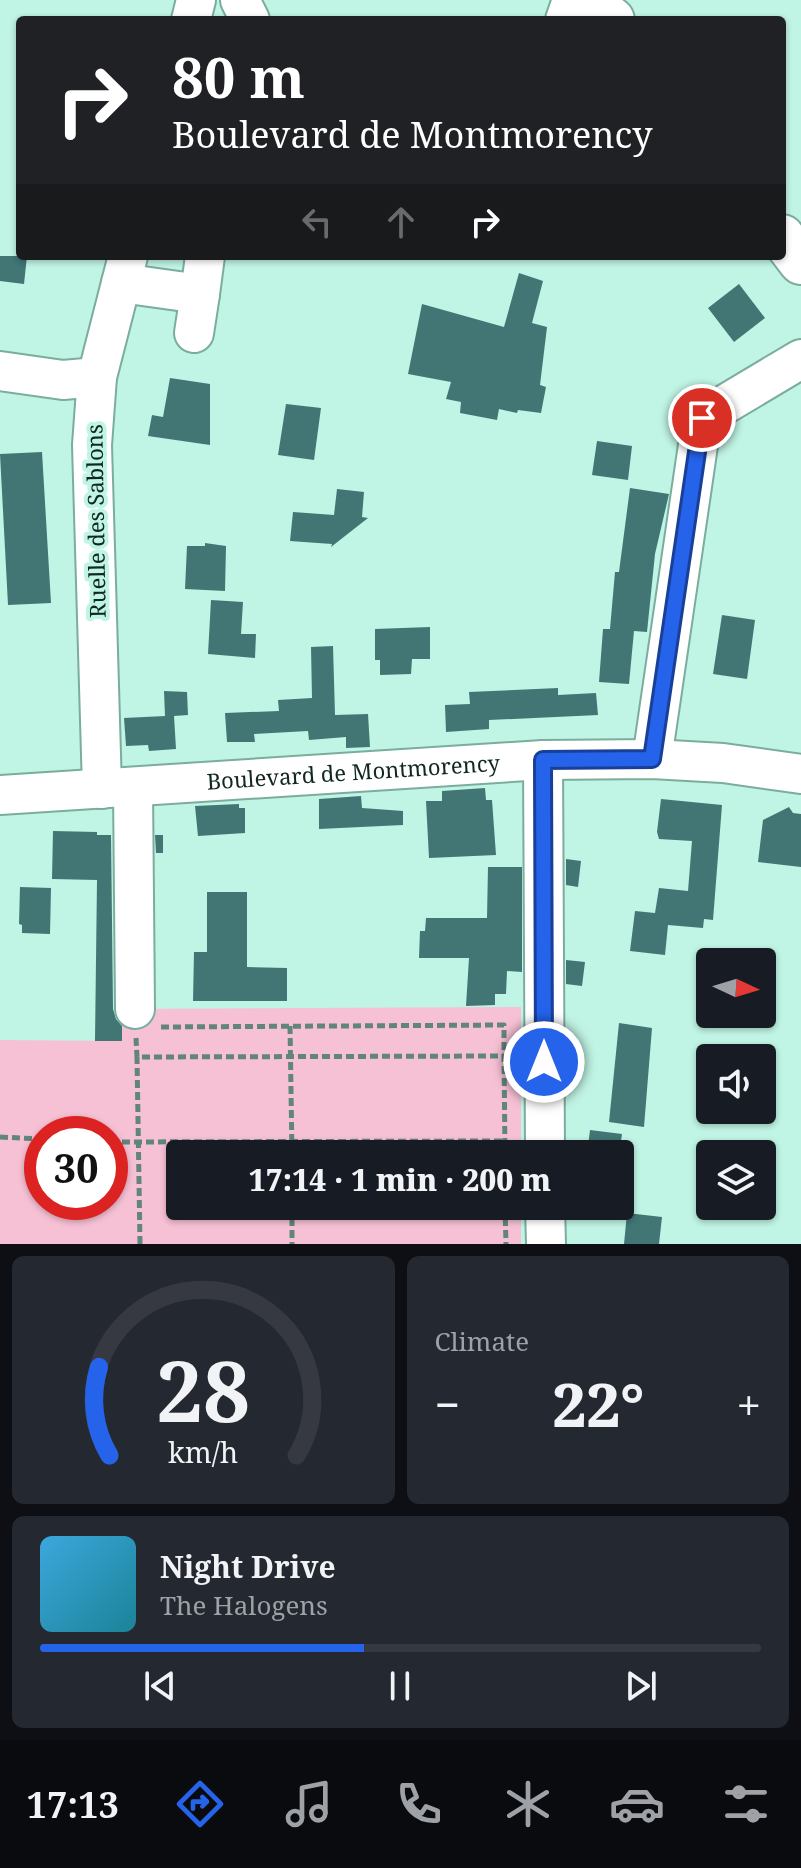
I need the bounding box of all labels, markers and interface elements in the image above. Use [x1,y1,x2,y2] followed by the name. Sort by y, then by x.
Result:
[172,38,305,114] text: 80 m
[40,48,144,152] icon: right
[172,110,653,159] text: Boulevard de Montmorency
[295,200,339,244] icon: left
[379,200,423,244] icon: ahead
[463,200,507,244] icon: right
[668,384,736,452] pin
[680,396,724,440] icon: arrive
[78,424,112,618] street label: Ruelle des Sablons
[206,747,501,796] street label: Boulevard de Montmorency
[696,948,776,1028] north arrow
[696,948,776,1220] map controls
[502,1020,586,1104] position arrow
[696,1044,776,1124] button: sound
[24,1116,128,1220] speed limit sign: 30
[696,1140,776,1220] button: layers
[249,1159,551,1200] text: 17:14 · 1 min · 200 m
[435,1323,529,1359] text: Climate
[156,1333,250,1446] text: 28
[552,1363,644,1445] text: 22°
[435,1374,460,1434] text: −
[736,1374,761,1434] text: +
[168,1432,238,1471] text: km/h
[160,1546,336,1587] text: Night Drive
[160,1587,328,1623] text: The Halogens
[138,1664,182,1708] icon: previous
[378,1664,422,1708] icon: pause
[619,1664,663,1708] icon: next
[172,1776,228,1832] icon: directions
[281,1776,337,1832] icon: music
[391,1776,447,1832] icon: phone
[500,1776,556,1832] icon: climate
[609,1776,665,1832] icon: car
[718,1776,774,1832] icon: filters
[27,1780,119,1829] text: 17:13

